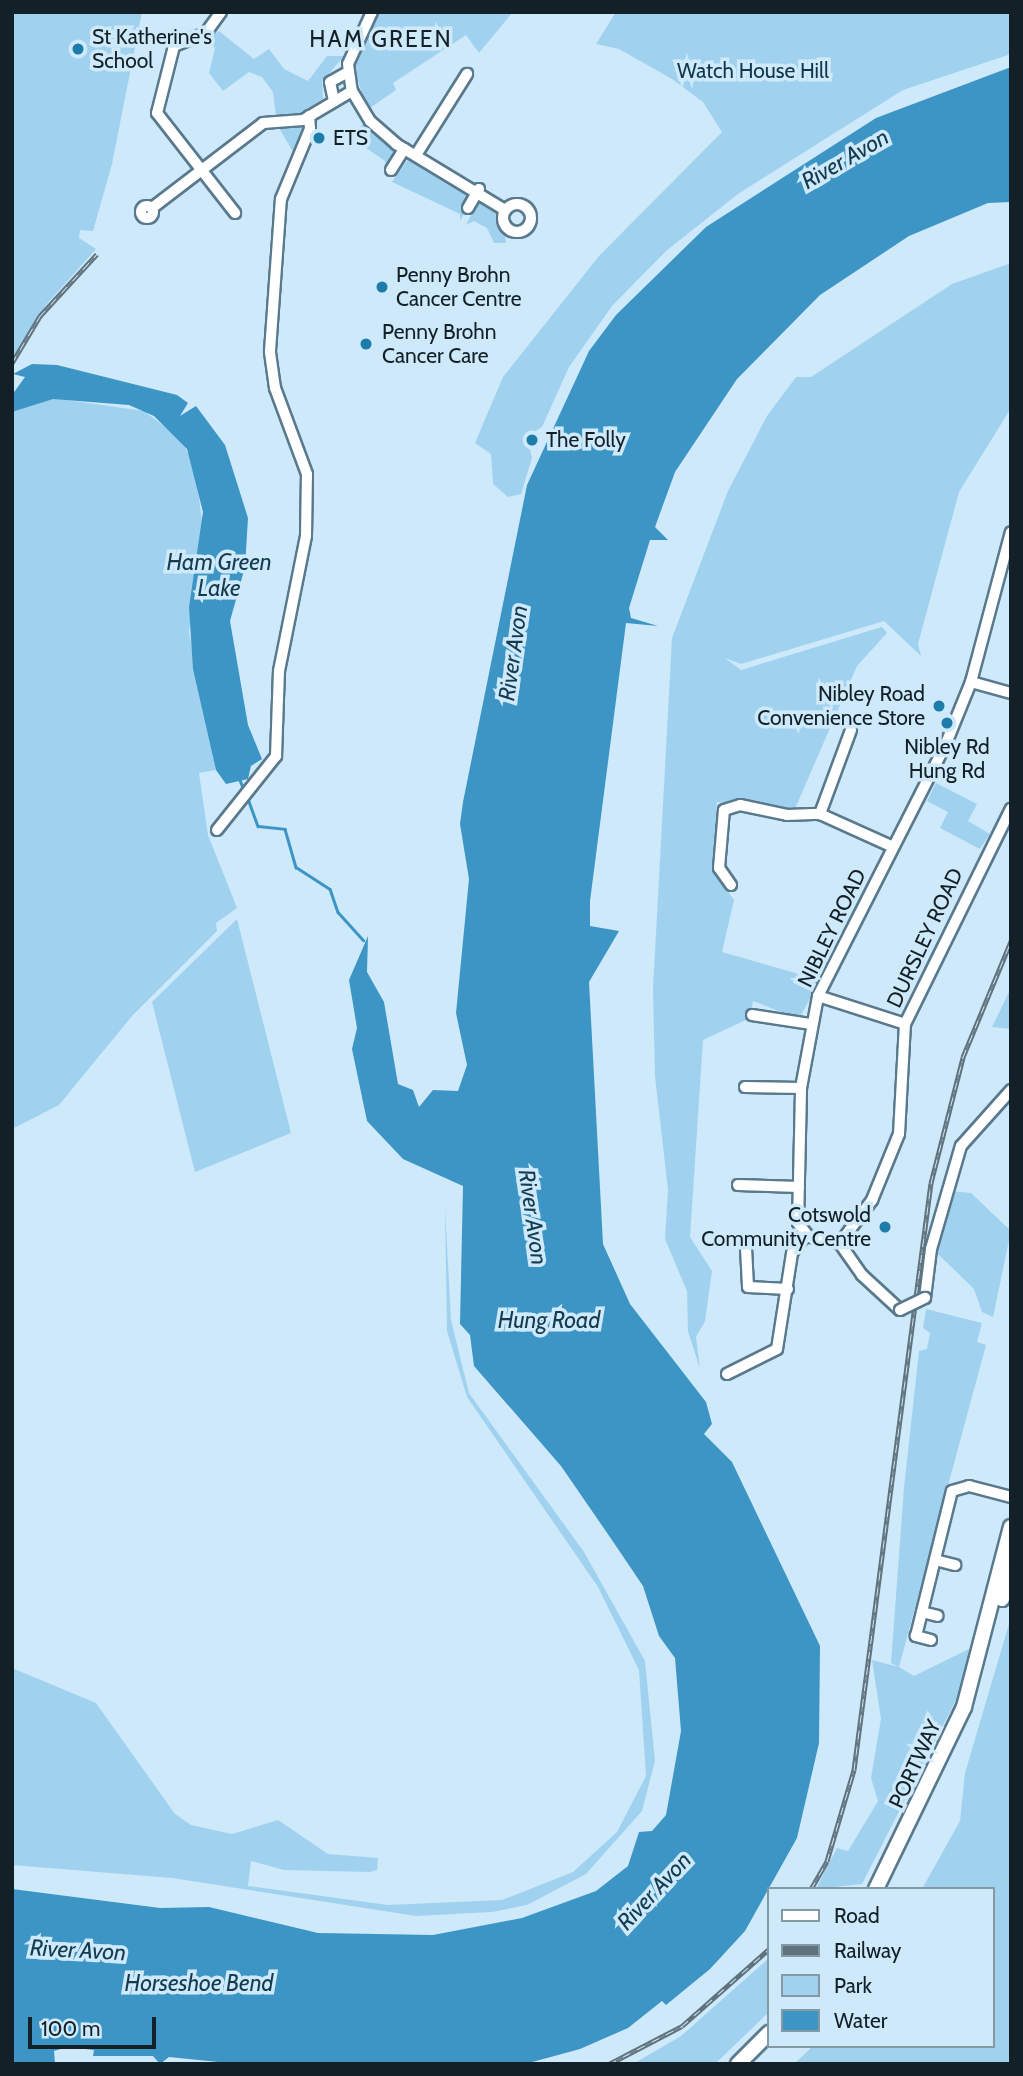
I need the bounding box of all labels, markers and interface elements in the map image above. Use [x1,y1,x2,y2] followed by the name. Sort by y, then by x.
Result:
[92,24,212,74] place label: St Katherine's School
[310,25,452,53] district label: HAM GREEN
[70,41,86,57] marker: St Katherine's School
[677,58,829,84] park label: Watch House Hill
[796,123,894,195] water label: River Avon
[333,125,368,151] place label: ETS
[311,130,327,146] marker: ETS
[396,262,521,312] place label: Penny Brohn Cancer Centre
[374,279,390,295] marker: Penny Brohn Cancer Centre
[382,319,496,369] place label: Penny Brohn Cancer Care
[356,334,376,354] marker: Penny Brohn Cancer Care
[546,427,626,453] place label: The Folly
[524,432,540,448] marker: The Folly
[166,548,272,602] water label: Ham Green Lake
[493,603,533,703] water label: River Avon
[757,681,925,731] place label: Nibley Road Convenience Store
[931,698,947,714] marker: Nibley Road Convenience Store
[939,715,955,731] marker: Nibley Rd Hung Rd
[904,734,990,784] place label: Nibley Rd Hung Rd
[882,864,968,1012] street label: DURSLEY ROAD
[793,865,871,991] street label: NIBLEY ROAD
[513,1167,553,1267] water label: River Avon
[701,1202,871,1252] place label: Cotswold Community Centre
[877,1219,893,1235] marker: Cotswold Community Centre
[498,1306,600,1334] water label: Hung Road
[884,1716,946,1812] street label: PORTWAY
[611,1846,697,1936] water label: River Avon
[768,1887,995,2048] legend
[834,1903,880,1928] text: Road
[29,1934,127,1966] water label: River Avon
[834,1938,901,1963] text: Railway
[125,1969,273,1997] water label: Horseshoe Bend
[834,1973,872,1998] text: Park
[32,2002,159,2046] scale bar
[834,2008,887,2033] text: Water
[41,2016,100,2041] text: 100 m

